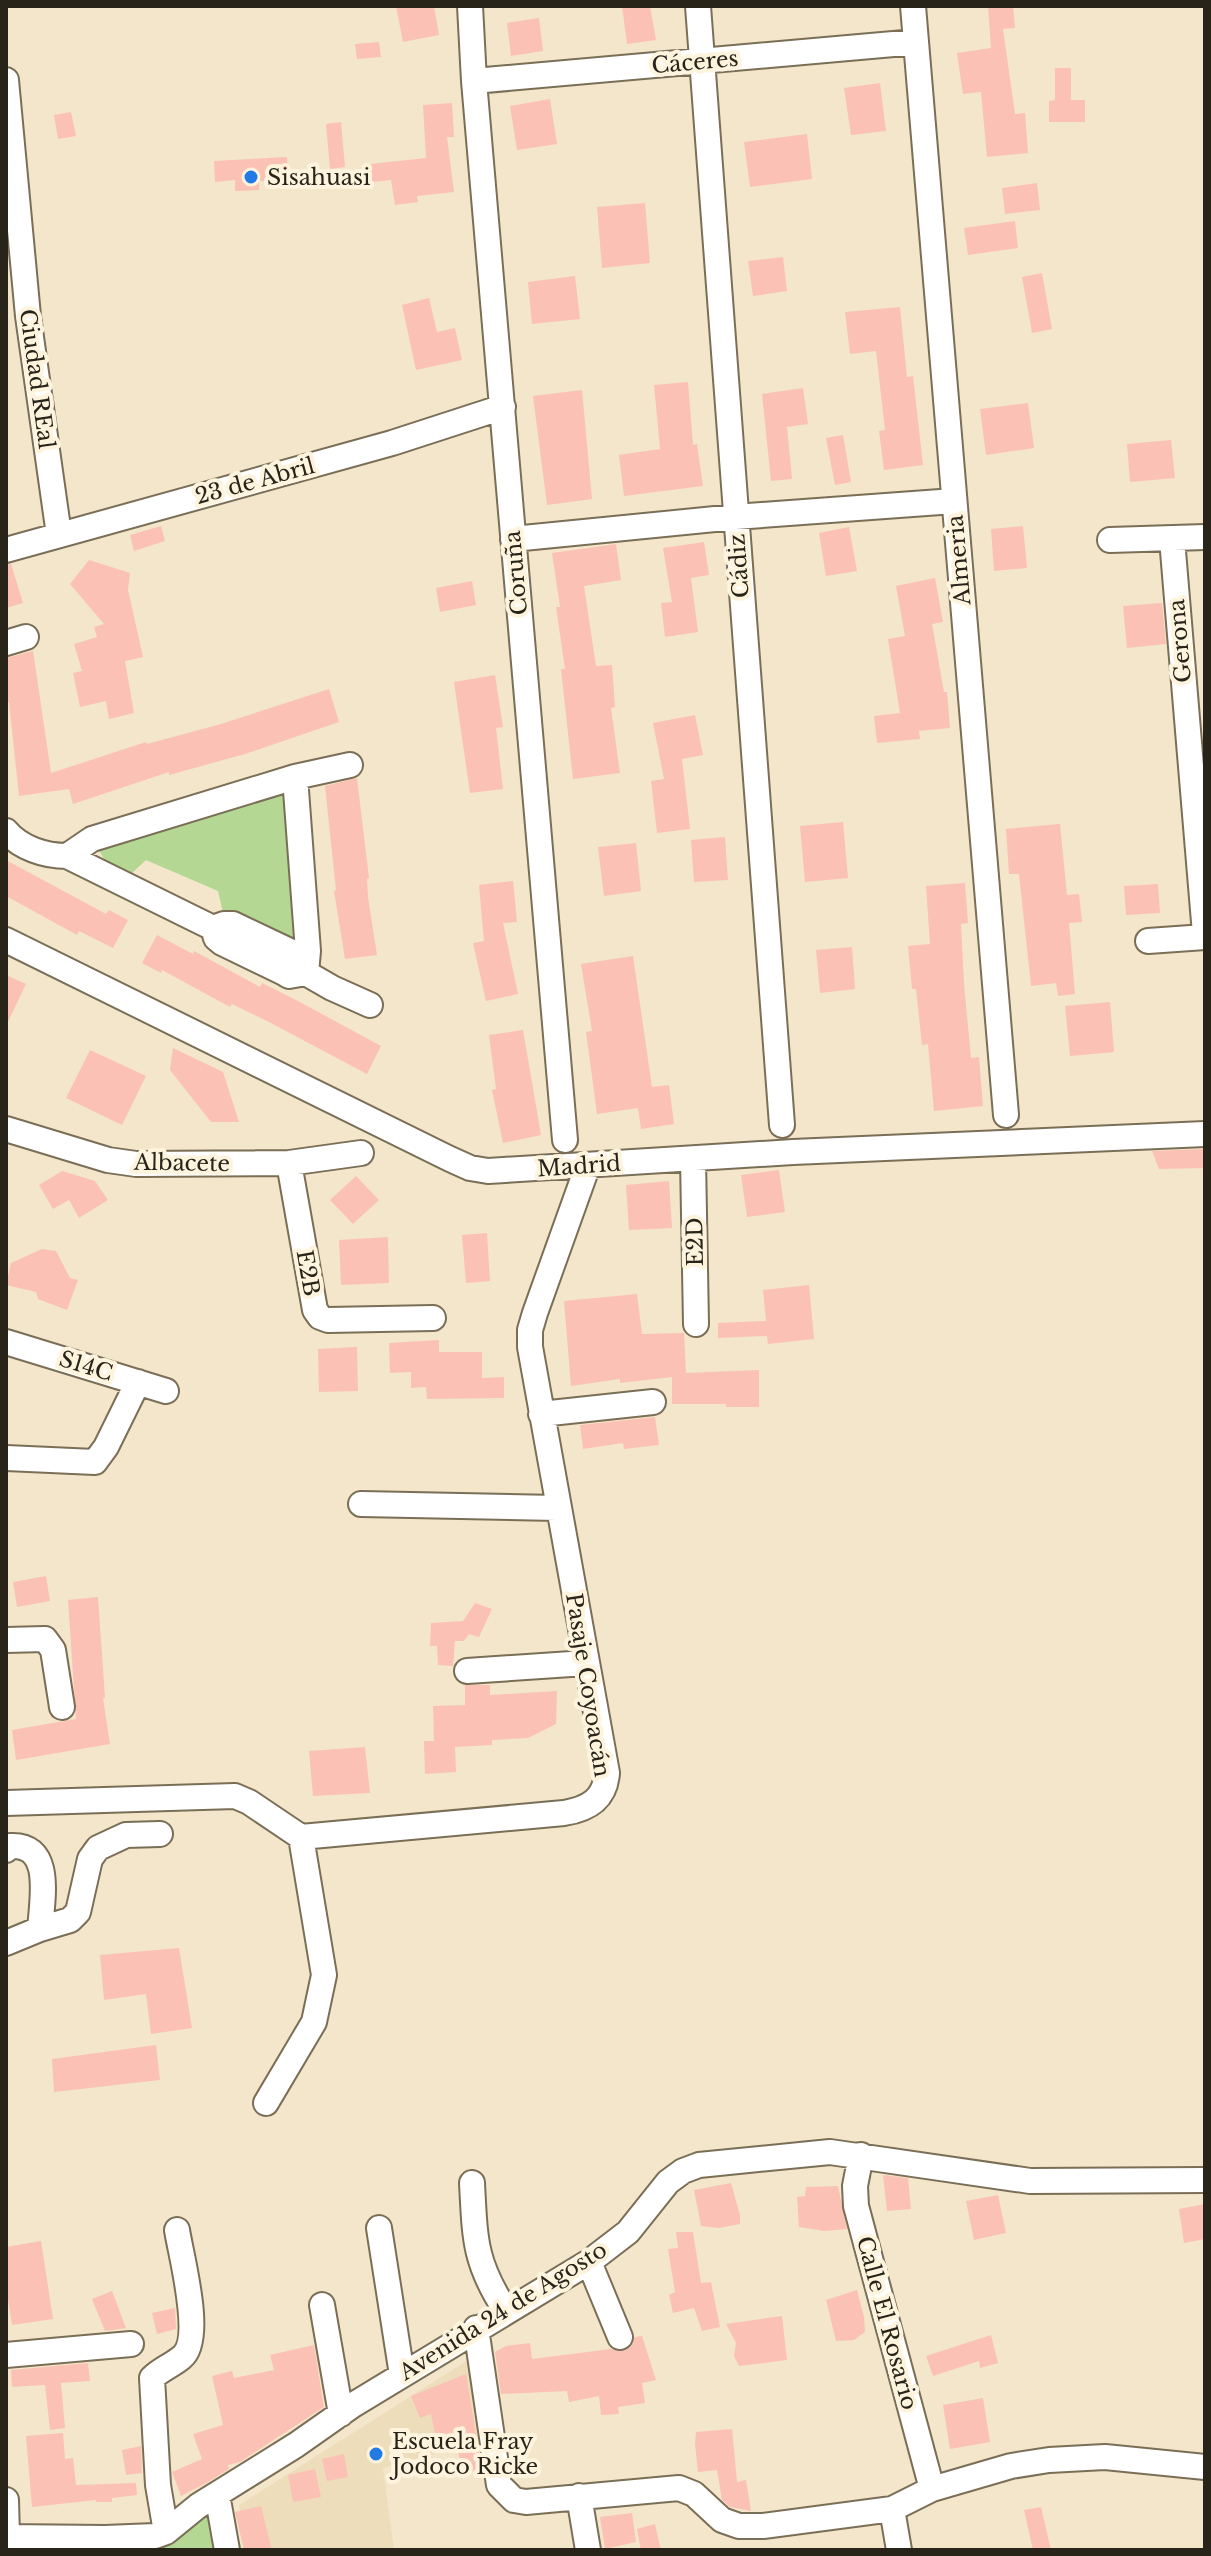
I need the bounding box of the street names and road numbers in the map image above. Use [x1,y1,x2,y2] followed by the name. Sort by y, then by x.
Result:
[650,45,740,79] street label: Cáceres
[14,307,60,451] street label: Ciudad REal
[192,452,318,510] street label: 23 de Abril
[942,513,976,607] street label: Almeria
[499,529,533,616] street label: Coruña
[723,533,755,599] street label: Cádiz
[1163,597,1197,684] street label: Gerona
[133,1149,230,1177] street label: Albacete
[536,1150,622,1182] street label: Madrid
[681,1217,709,1267] street label: E2D
[291,1248,325,1298] street label: E2B
[56,1345,116,1387] street label: S14C
[560,1591,616,1779] street label: Pasaje Coyoacán
[851,2233,923,2413] street label: Calle El Rosario
[393,2236,612,2387] street label: Avenida 24 de Agosto

